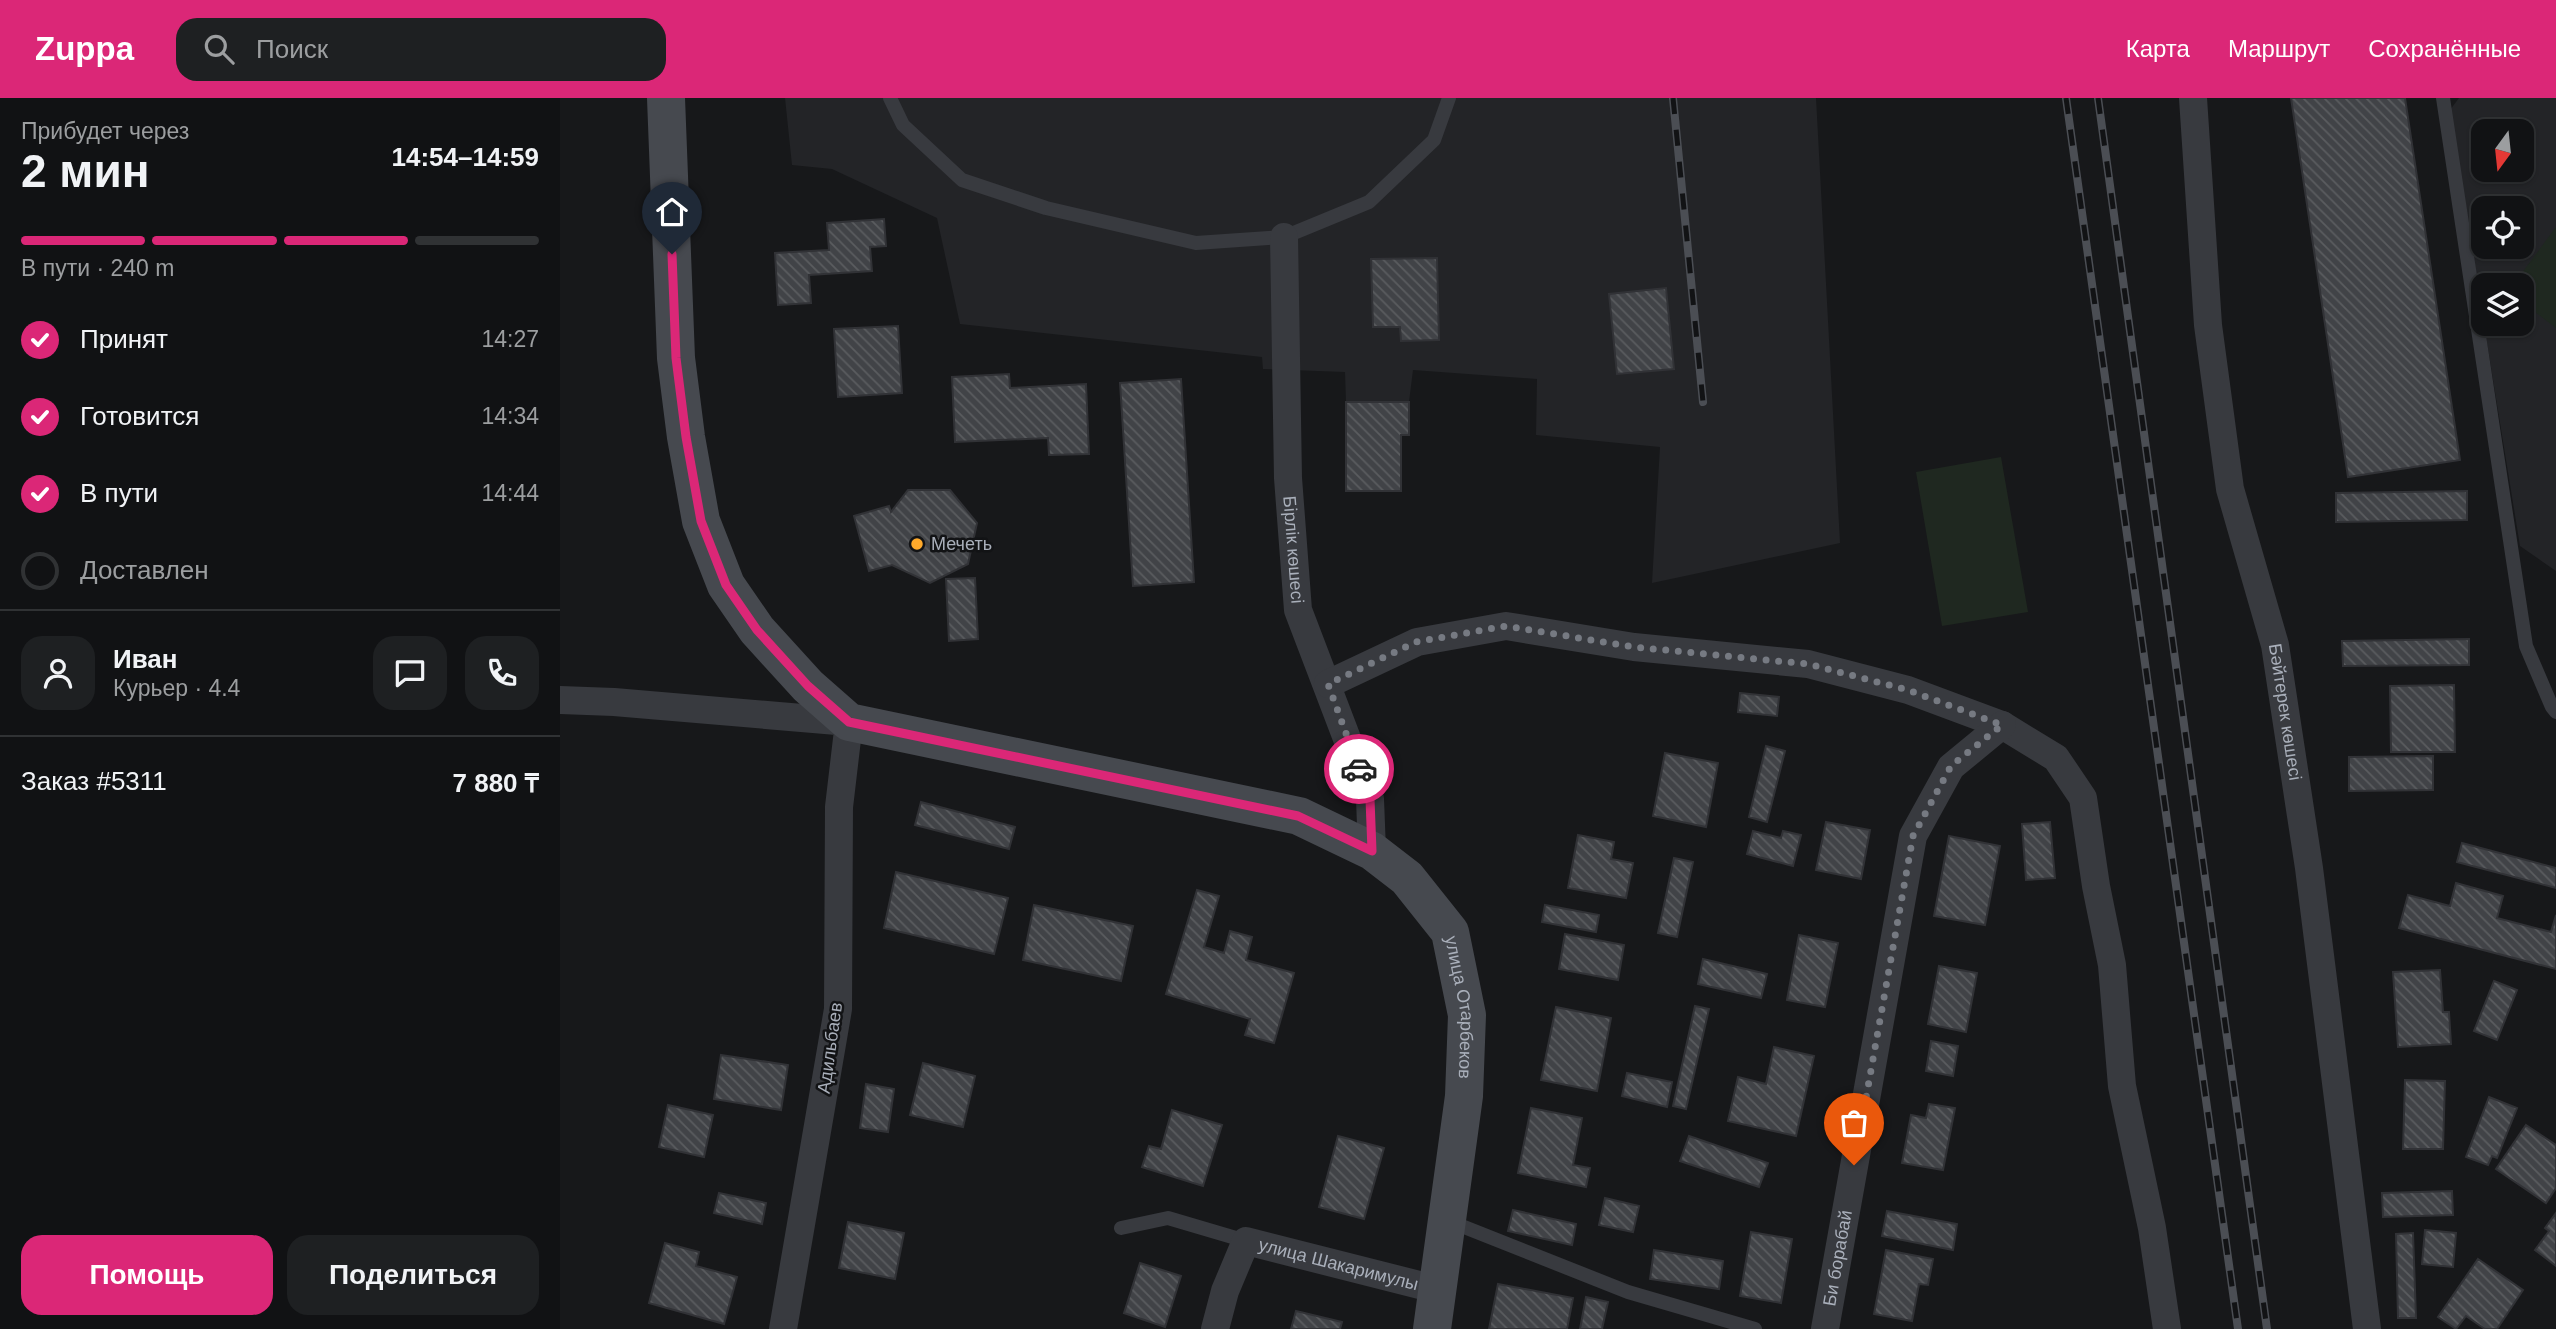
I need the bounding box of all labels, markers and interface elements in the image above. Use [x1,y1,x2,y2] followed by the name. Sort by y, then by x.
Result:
[176,18,666,81] search box
[35,30,134,67] text: Zuppa
[200,30,238,68] icon: search
[256,34,328,64] text: Поиск
[2126,35,2190,62] text: Карта
[2228,35,2330,62] text: Маршрут
[2368,35,2521,62] text: Сохранённые
[21,118,189,144] text: Прибудет через
[2471,119,2534,182] north arrow
[2471,119,2534,336] map controls
[392,142,539,172] text: 14:54–14:59
[21,145,149,197] text: 2 мин
[642,182,702,254] pin
[653,193,691,231] icon: home
[2471,196,2534,259] button: locate
[21,255,174,281] text: В пути · 240 m
[2471,273,2534,336] button: layers
[21,321,59,359] icon: check
[80,324,168,354] text: Принят
[481,326,539,352] text: 14:27
[21,398,59,436] icon: check
[80,401,199,431] text: Готовится
[481,403,539,429] text: 14:34
[21,475,59,513] icon: check
[80,478,158,508] text: В пути
[481,480,539,506] text: 14:44
[1279,495,1307,604] street label: Бірлік көшесі
[931,534,992,554] place label: Мечеть
[909,536,925,552] marker: Мечеть
[80,555,209,585] text: Доставлен
[21,636,95,710] button: person
[373,636,447,710] button: chat
[465,636,539,710] button: phone
[2265,642,2306,782] street label: Бәйтерек көшесі
[113,644,178,674] text: Иван
[113,675,240,701] text: Курьер · 4.4
[1324,734,1394,804] courier
[1340,750,1378,788] icon: car
[21,766,167,796] text: Заказ #5311
[453,768,539,798] text: 7 880 ₸
[1441,934,1477,1079] street label: улица Отарбеков
[814,1001,846,1095] street label: Адильбаев
[1824,1093,1884,1165] pin
[1835,1104,1873,1142] icon: bag
[1819,1209,1856,1308] street label: Би борабай
[21,1235,273,1315] button: Помощь
[287,1235,539,1315] button: Поделиться
[1257,1235,1421,1294] street label: улица Шакаримулы

